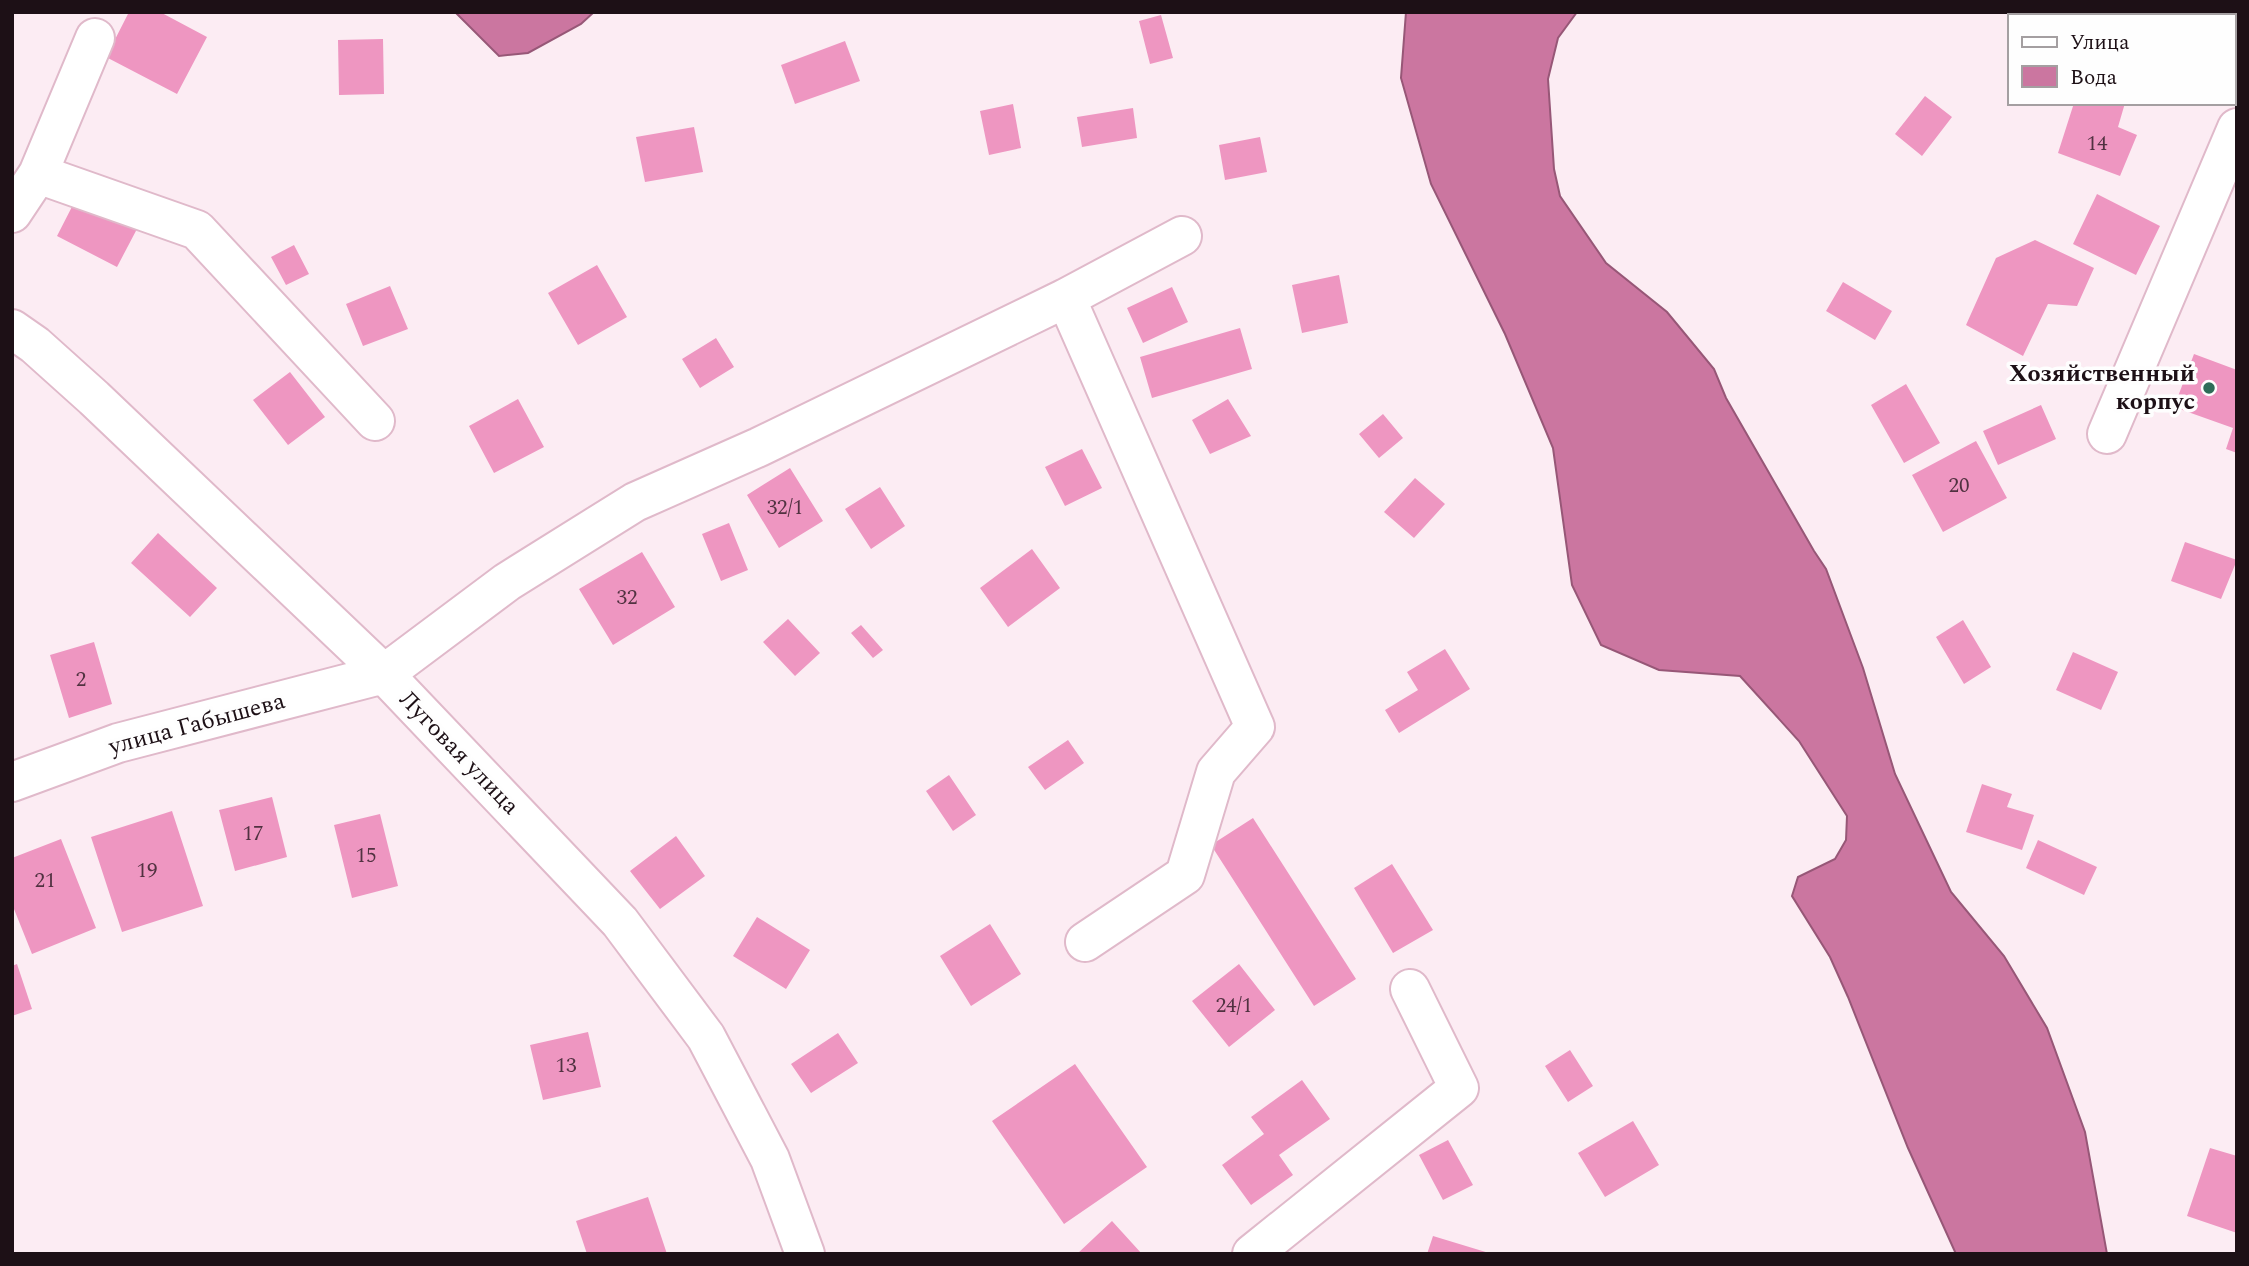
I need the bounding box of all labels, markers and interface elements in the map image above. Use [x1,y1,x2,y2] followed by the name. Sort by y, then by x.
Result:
[2008,14,2235,105] legend
[2070,27,2130,59] text: Улица
[2070,62,2118,94] text: Вода
[2087,128,2108,160] house number: 14
[2009,356,2195,420] place label: Хозяйственный корпус
[2201,380,2217,396] marker: Хозяйственный корпус
[1949,470,1970,502] house number: 20
[767,492,803,524] house number: 32/1
[617,582,638,614] house number: 32
[76,664,86,696] house number: 2
[104,683,290,765] street label: улица Габышева
[390,683,528,823] street label: Луговая улица
[243,818,264,850] house number: 17
[356,840,377,872] house number: 15
[137,855,158,887] house number: 19
[35,865,56,897] house number: 21
[1216,990,1252,1022] house number: 24/1
[556,1050,577,1082] house number: 13

